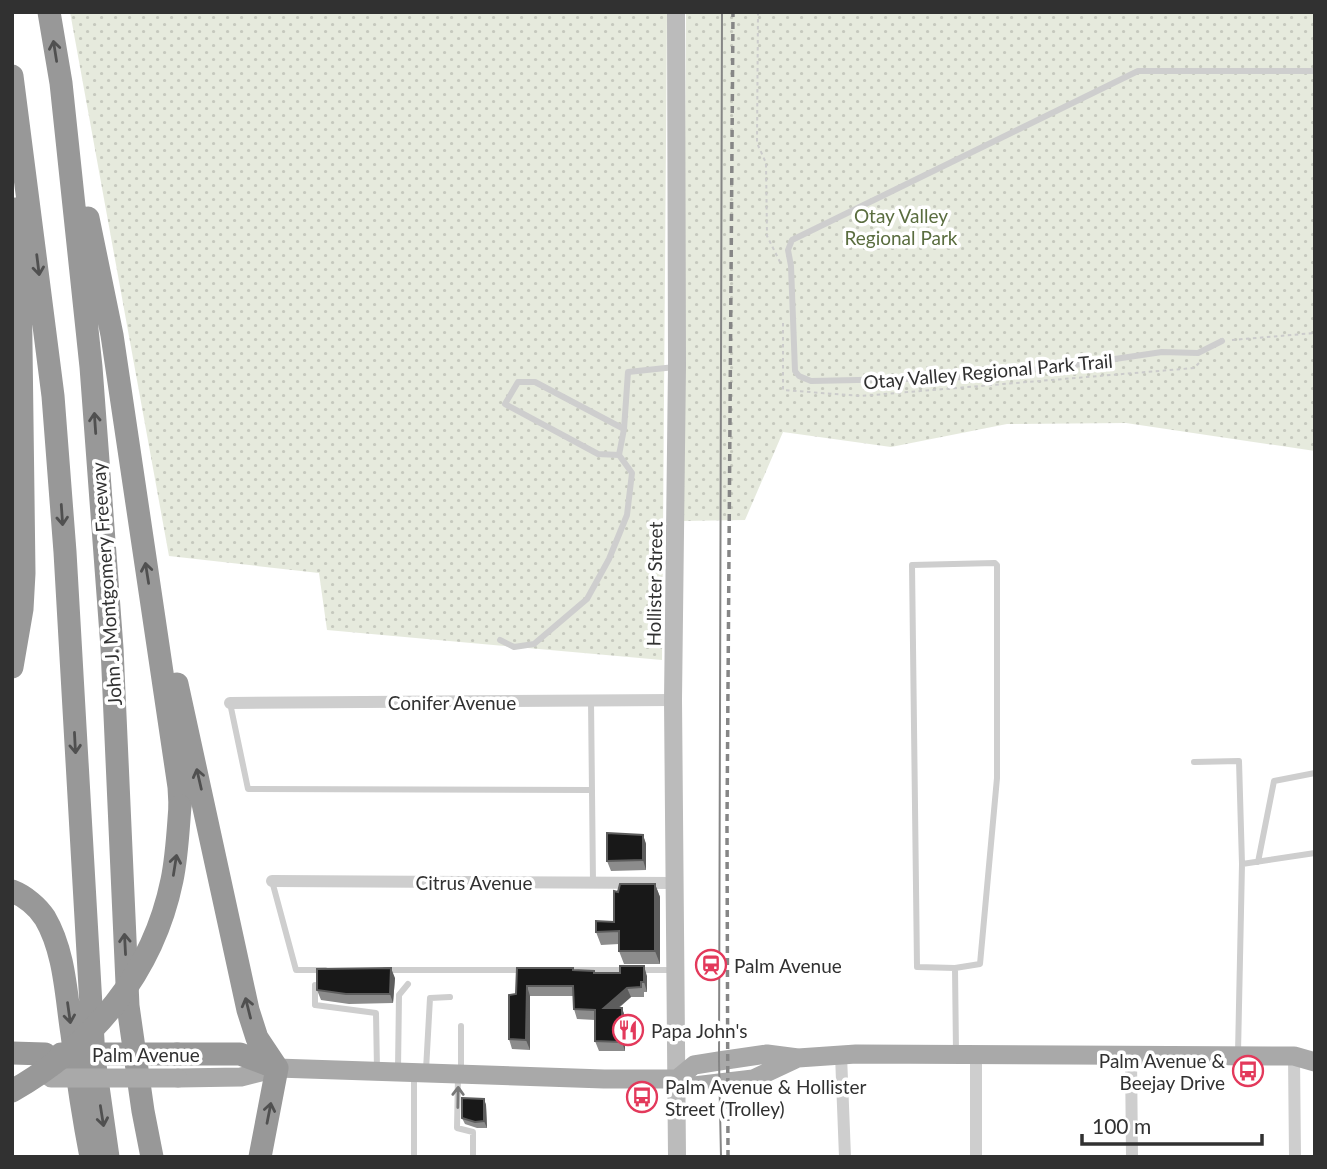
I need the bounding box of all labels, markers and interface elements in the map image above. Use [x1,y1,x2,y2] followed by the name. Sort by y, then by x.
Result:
[48,40,61,63] one-way arrow
[844,204,958,249] park label: Otay Valley Regional Park
[31,253,44,276] one-way arrow
[862,349,1114,393] street label: Otay Valley Regional Park Trail
[88,412,101,435] one-way arrow
[86,461,126,707] street label: John J. Montgomery Freeway
[56,504,69,526] one-way arrow
[641,521,667,647] street label: Hollister Street
[140,563,153,585] one-way arrow
[388,691,516,714] street label: Conifer Avenue
[69,731,82,754] one-way arrow
[191,768,205,791] one-way arrow
[168,854,181,877] one-way arrow
[416,871,532,894] street label: Citrus Avenue
[119,932,132,955] one-way arrow
[694,948,728,982] station icon: Palm Avenue
[734,954,842,977] place label: Palm Avenue
[241,997,254,1020] one-way arrow
[62,1001,75,1024] one-way arrow
[611,1013,645,1047] restaurant icon: Papa John's
[651,1019,747,1042] place label: Papa John's
[92,1043,200,1066] street label: Palm Avenue
[1099,1049,1225,1094] place label: Palm Avenue & Beejay Drive
[1231,1054,1265,1088] bus stop icon: Palm Avenue & Beejay Drive
[665,1075,867,1120] place label: Palm Avenue & Hollister Street (Trolley)
[625,1080,659,1114] bus stop icon: Palm Avenue & Hollister Street (Trolley)
[451,1085,464,1108] one-way arrow
[263,1102,276,1125] one-way arrow
[1082,1102,1262,1146] scale bar
[96,1104,109,1127] one-way arrow
[1092,1113,1151,1138] text: 100 m

